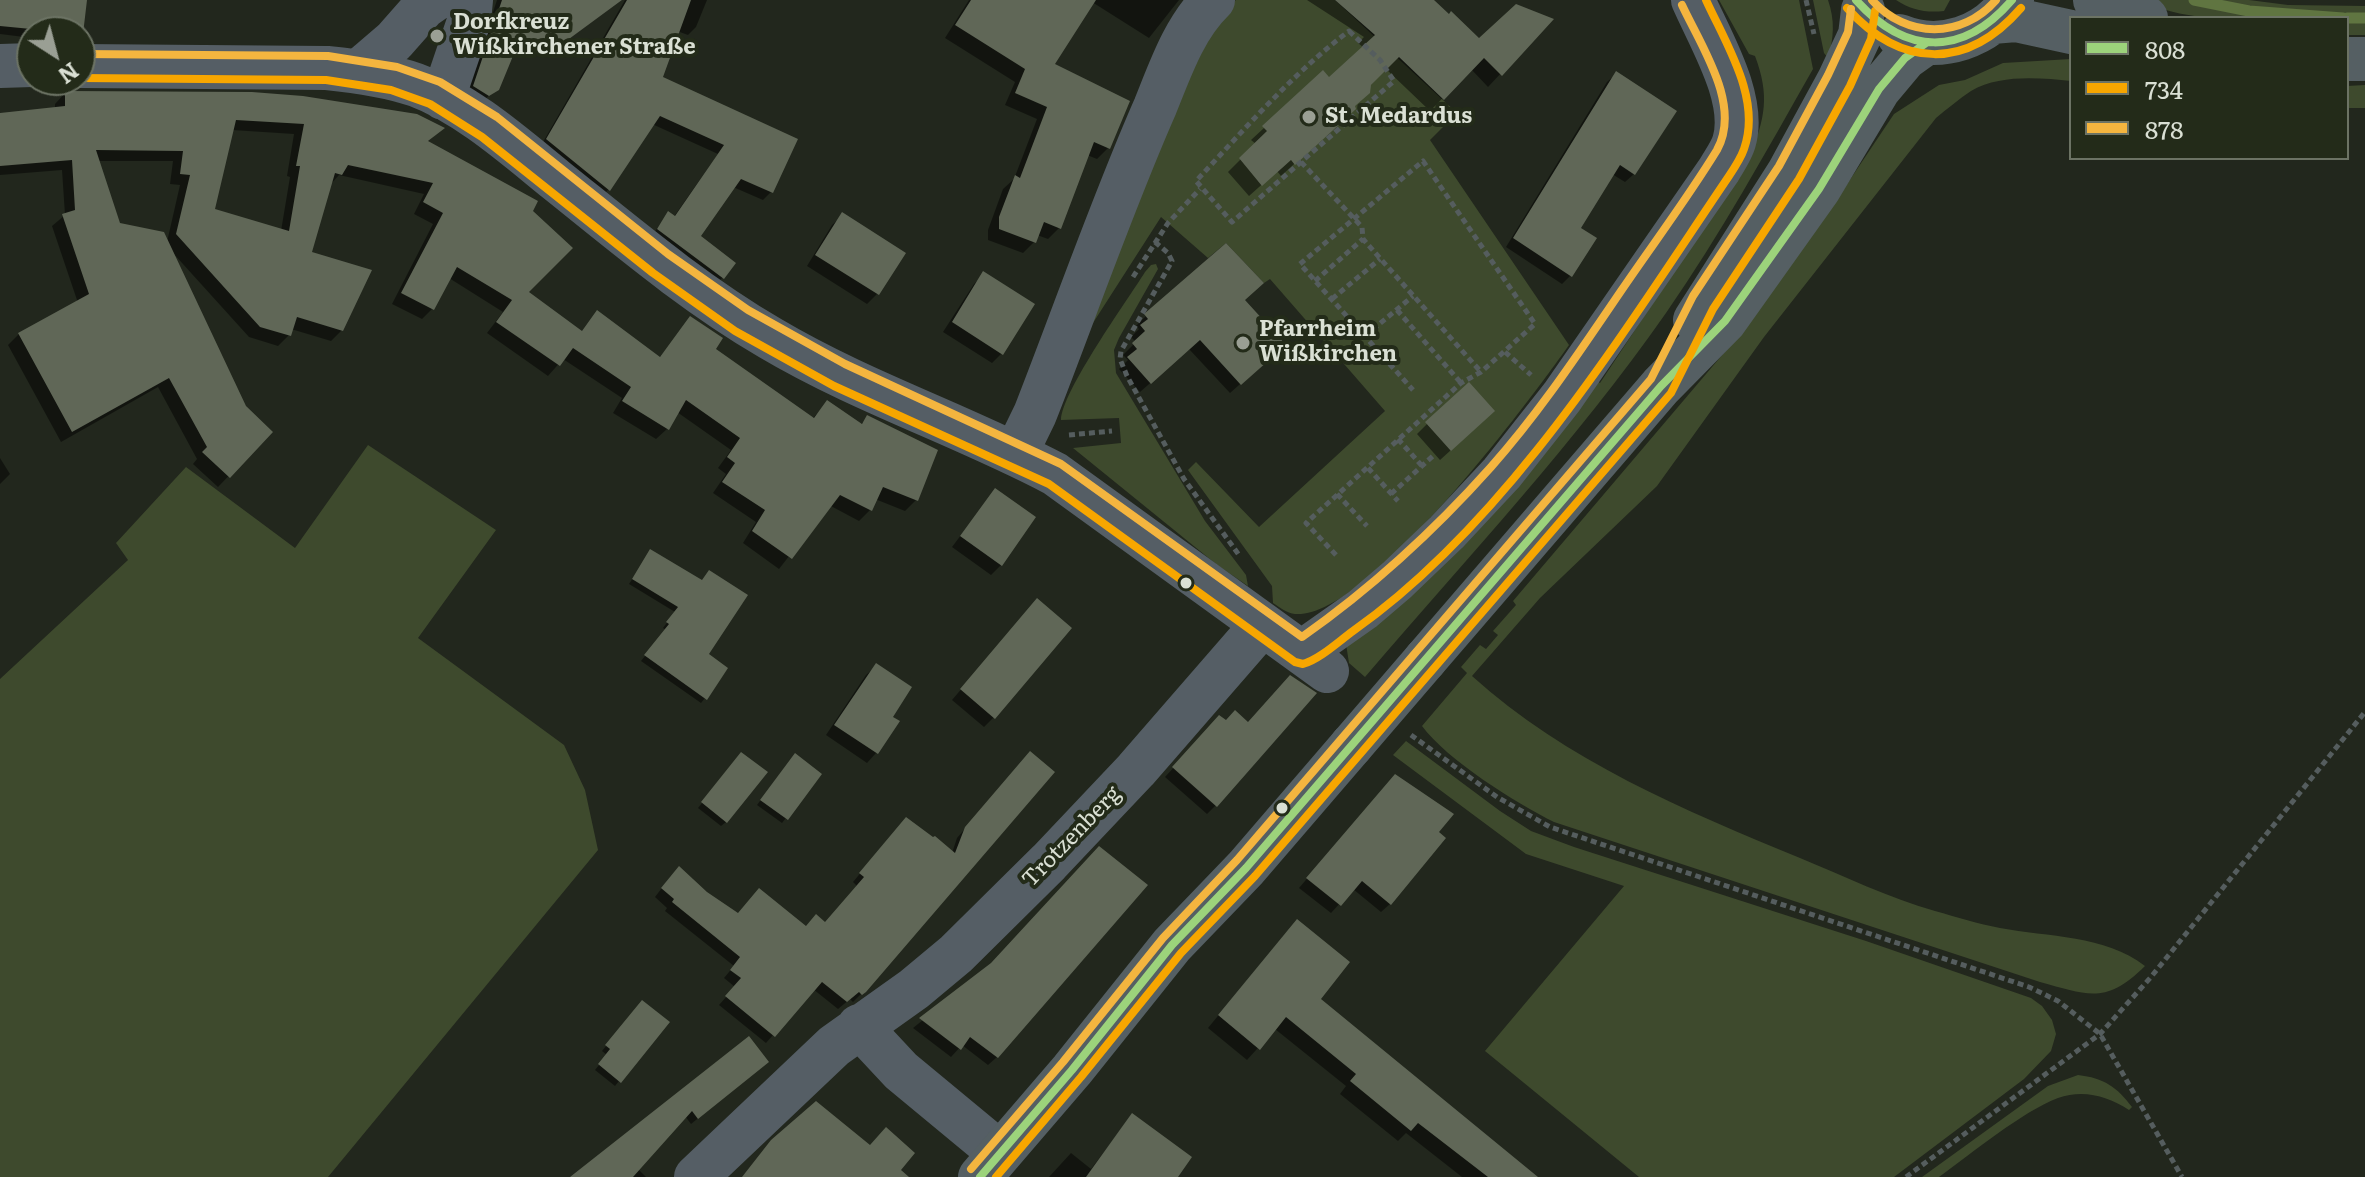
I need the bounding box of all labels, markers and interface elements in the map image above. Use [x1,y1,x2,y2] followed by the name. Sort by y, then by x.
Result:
[453,10,696,62] place label: Dorfkreuz Wißkirchener Straße
[16,16,96,96] north arrow
[2069,16,2349,160] legend
[428,27,446,45] marker: Dorfkreuz Wißkirchener Straße
[2145,31,2185,66] text: 808
[52,55,86,93] text: N
[2145,71,2183,106] text: 734
[1325,104,1472,130] place label: St. Medardus
[1300,108,1318,126] marker: St. Medardus
[2145,111,2183,146] text: 878
[1259,317,1397,368] place label: Pfarrheim Wißkirchen
[1234,334,1252,352] marker: Pfarrheim Wißkirchen
[1178,575,1194,591] unlabelled marker
[1017,781,1127,893] street label: Trotzenberg
[1274,800,1290,816] unlabelled marker

